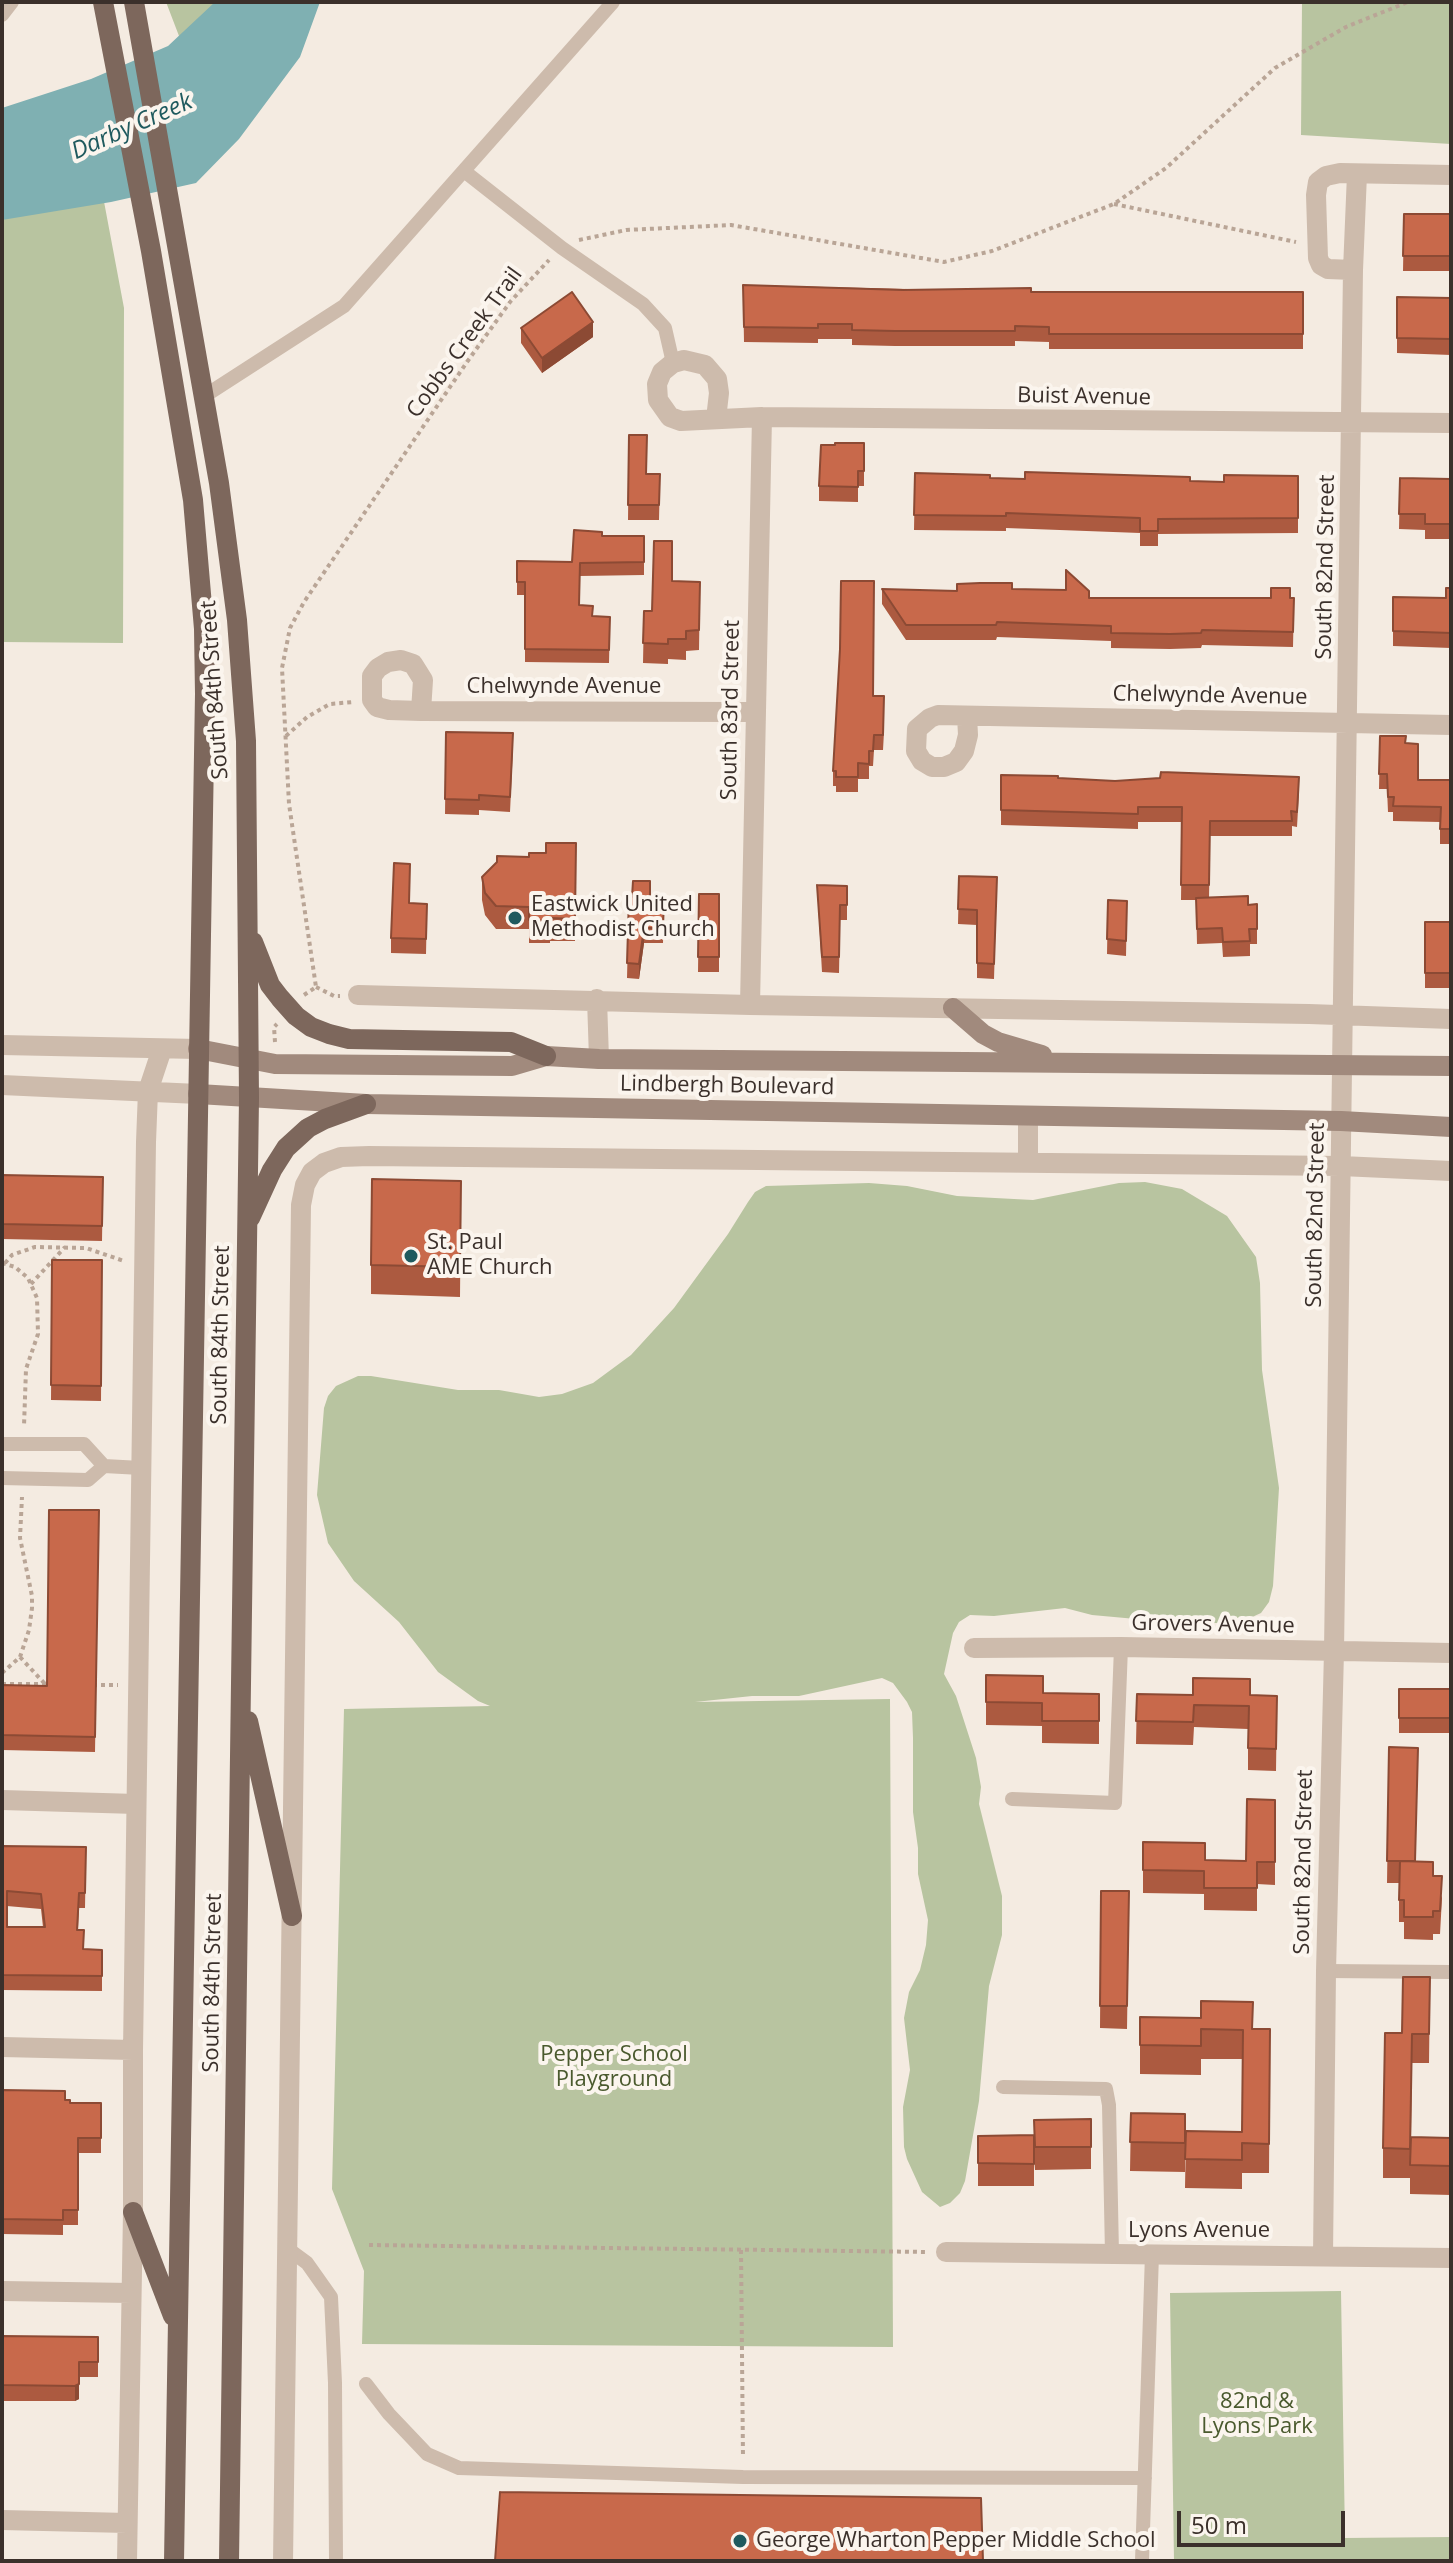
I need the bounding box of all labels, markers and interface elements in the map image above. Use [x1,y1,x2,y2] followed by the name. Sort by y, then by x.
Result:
[67,88,197,166] water label: Darby Creek
[402,263,528,423] street label: Cobbs Creek Trail
[1017,383,1151,411] street label: Buist Avenue
[1311,474,1341,660] street label: South 82nd Street
[196,600,234,780] street label: South 84th Street
[716,619,746,801] street label: South 83rd Street
[467,674,661,700] street label: Chelwynde Avenue
[1112,681,1308,711] street label: Chelwynde Avenue
[531,892,715,944] place label: Eastwick United Methodist Church
[506,909,524,927] marker: Eastwick United Methodist Church
[620,1071,834,1101] street label: Lindbergh Boulevard
[1301,1122,1331,1308] street label: South 82nd Street
[427,1230,553,1282] place label: St. Paul AME Church
[206,1245,236,1425] street label: South 84th Street
[402,1247,420,1265] marker: St. Paul AME Church
[1131,1610,1295,1640] street label: Grovers Avenue
[1289,1769,1319,1955] street label: South 82nd Street
[198,1893,228,2073] street label: South 84th Street
[540,2042,688,2094] park label: Pepper School Playground
[1128,2218,1270,2244] street label: Lyons Avenue
[1201,2389,1313,2440] park label: 82nd & Lyons Park
[1181,2495,1349,2545] scale bar
[1191,2508,1247,2541] text: 50 m
[756,2528,1155,2554] place label: George Wharton Pepper Middle School
[731,2532,749,2550] marker: George Wharton Pepper Middle School

